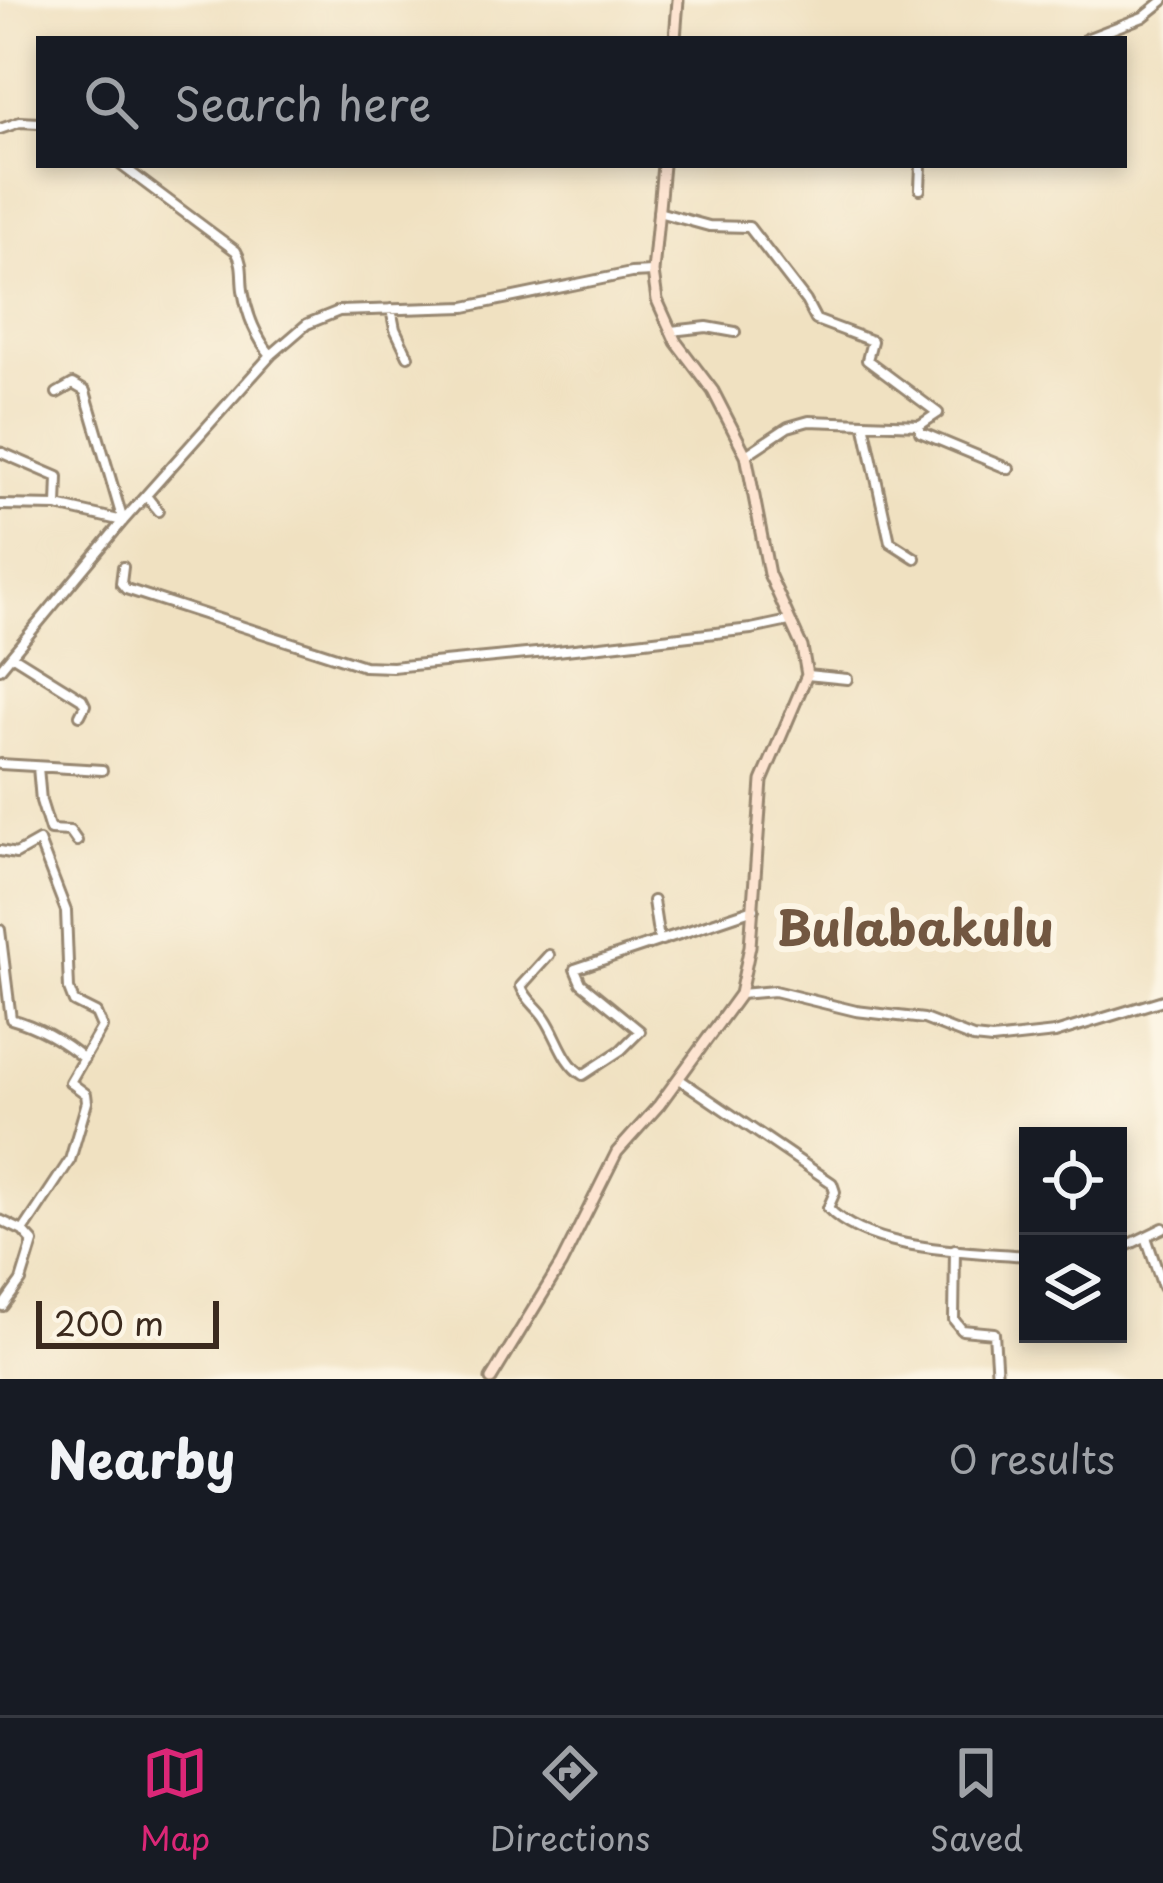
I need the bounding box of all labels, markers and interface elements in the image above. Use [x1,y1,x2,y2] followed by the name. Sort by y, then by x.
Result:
[36,36,1127,168] search box
[174,68,431,136] text: Search here
[78,69,144,135] icon: search
[776,890,1054,962] district label: Bulabakulu
[1019,1127,1127,1343] map controls
[1019,1127,1127,1235] button: locate
[1019,1235,1127,1343] button: layers
[36,1295,219,1348] scale bar
[54,1297,164,1347] text: 200 m
[48,1419,235,1496] text: Nearby
[949,1428,1115,1487] text: 0 results
[140,1740,210,1862] tab: Map
[490,1740,650,1862] tab: Directions
[930,1740,1023,1862] tab: Saved

